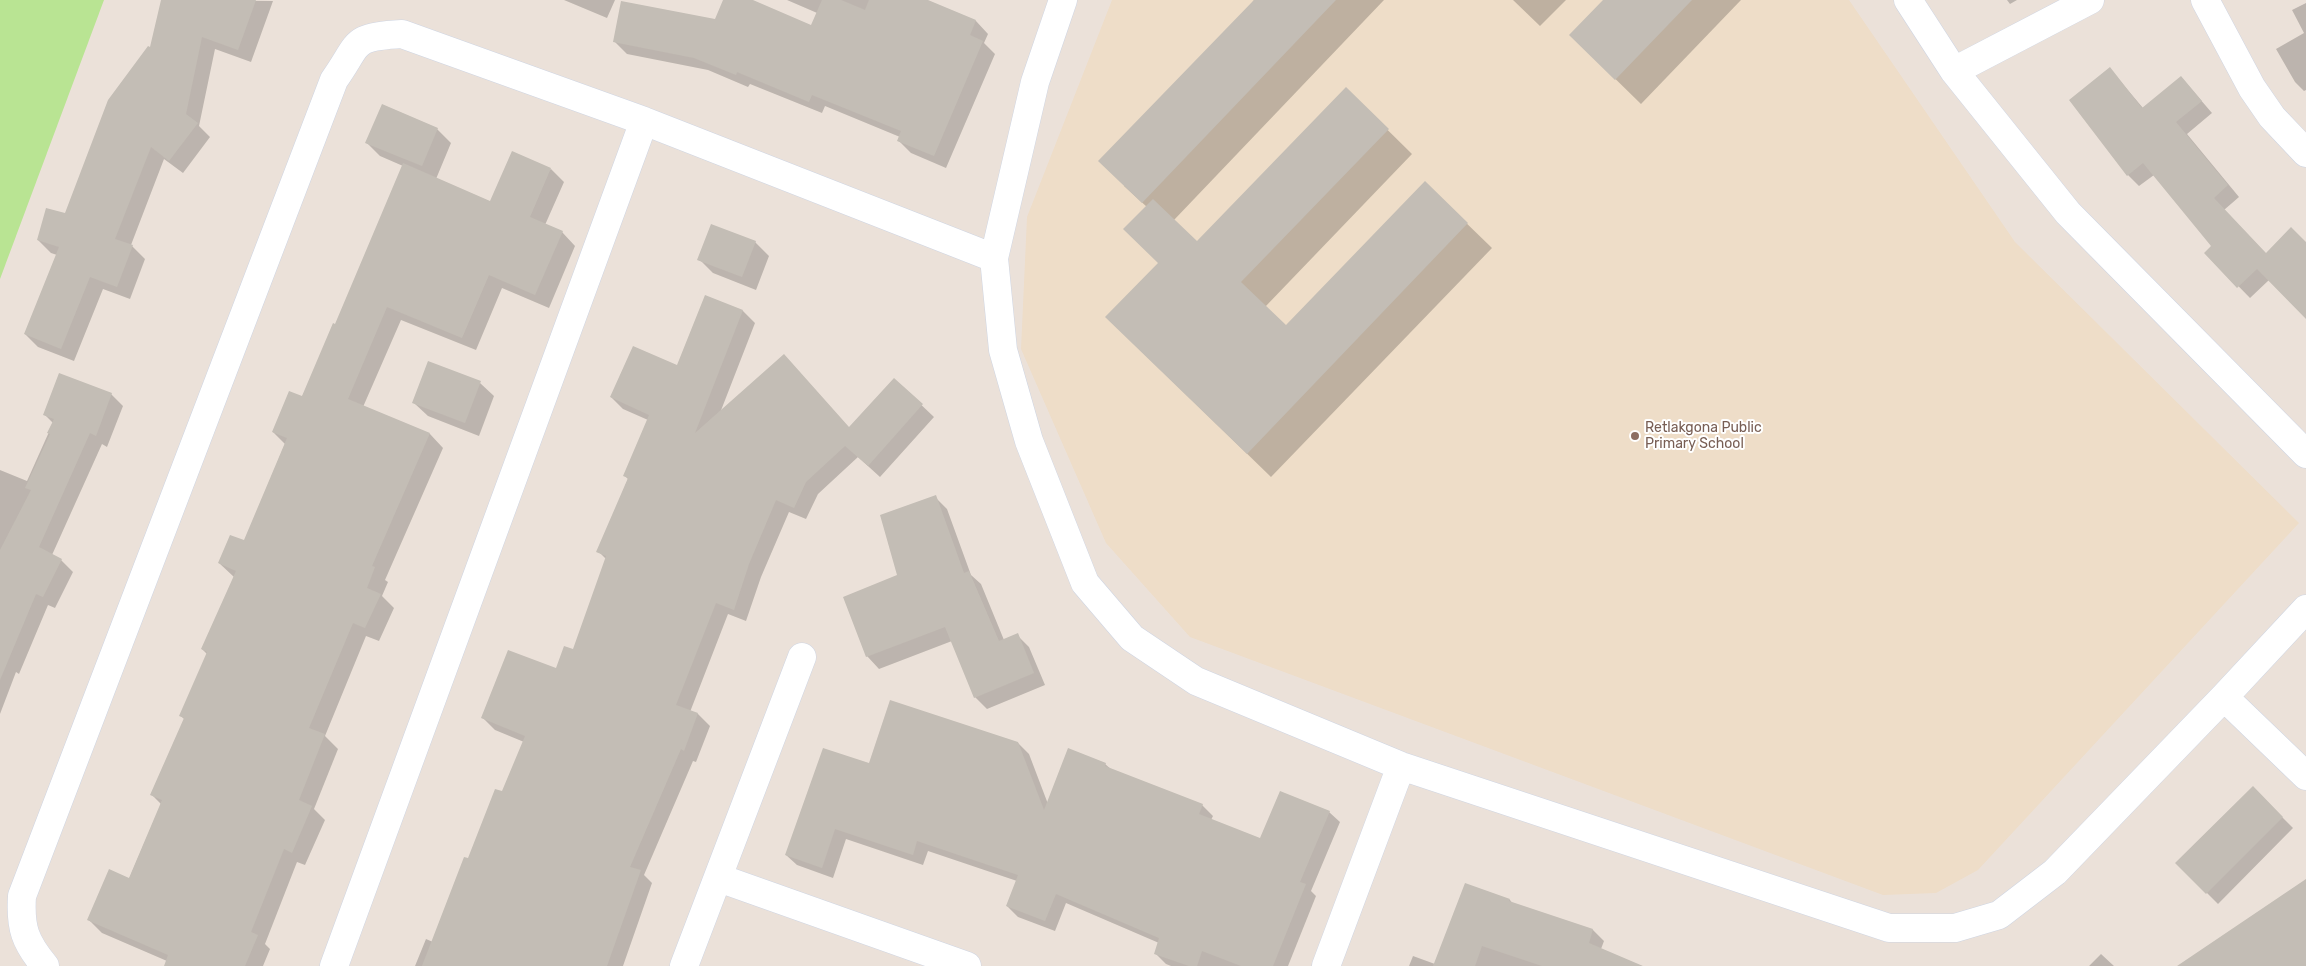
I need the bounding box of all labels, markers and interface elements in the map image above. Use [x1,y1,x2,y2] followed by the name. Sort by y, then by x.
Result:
[1645,420,1762,452] place label: Retlakgona Public Primary School
[1629,430,1641,442] marker: Retlakgona Public Primary School

